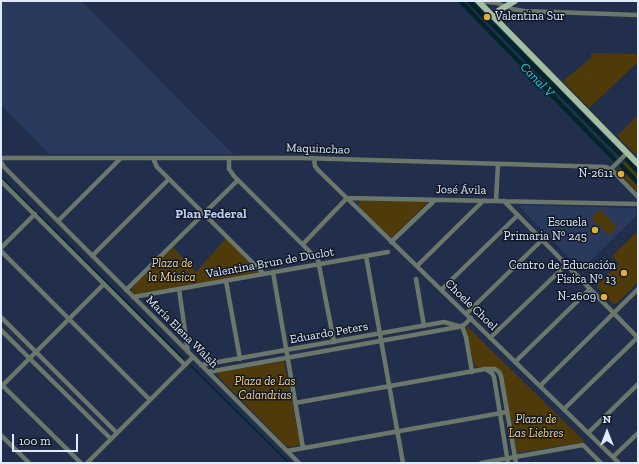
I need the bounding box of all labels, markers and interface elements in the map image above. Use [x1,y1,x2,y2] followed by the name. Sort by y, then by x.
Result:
[495,10,565,24] place label: Valentina Sur
[482,12,492,22] marker: Valentina Sur
[517,59,557,101] water label: Canal V
[286,141,350,157] street label: Maquinchao
[579,167,613,181] place label: N-2611
[616,169,626,179] marker: N-2611
[436,182,486,198] street label: José Ávila
[175,206,247,222] district label: Plan Federal
[504,216,587,244] place label: Escuela Primaria N° 245
[590,225,600,235] marker: Escuela Primaria N° 245
[205,245,335,281] street label: Valentina Brun de Duclot
[148,257,196,285] park label: Plaza de la Música
[509,259,616,287] place label: Centro de Educación Física N° 13
[619,268,629,278] marker: Centro de Educación Física N° 13
[442,276,500,334] street label: Choele Choel
[558,290,596,304] place label: N-2609
[599,292,609,302] marker: N-2609
[143,293,221,371] street label: María Elena Walsh
[289,319,369,347] street label: Eduardo Peters
[234,375,296,403] park label: Plaza de Las Calandrias
[587,412,627,452] north arrow
[509,413,563,441] park label: Plaza de Las Liebres
[603,413,611,426] text: N
[14,426,80,452] scale bar
[19,434,51,448] text: 100 m

